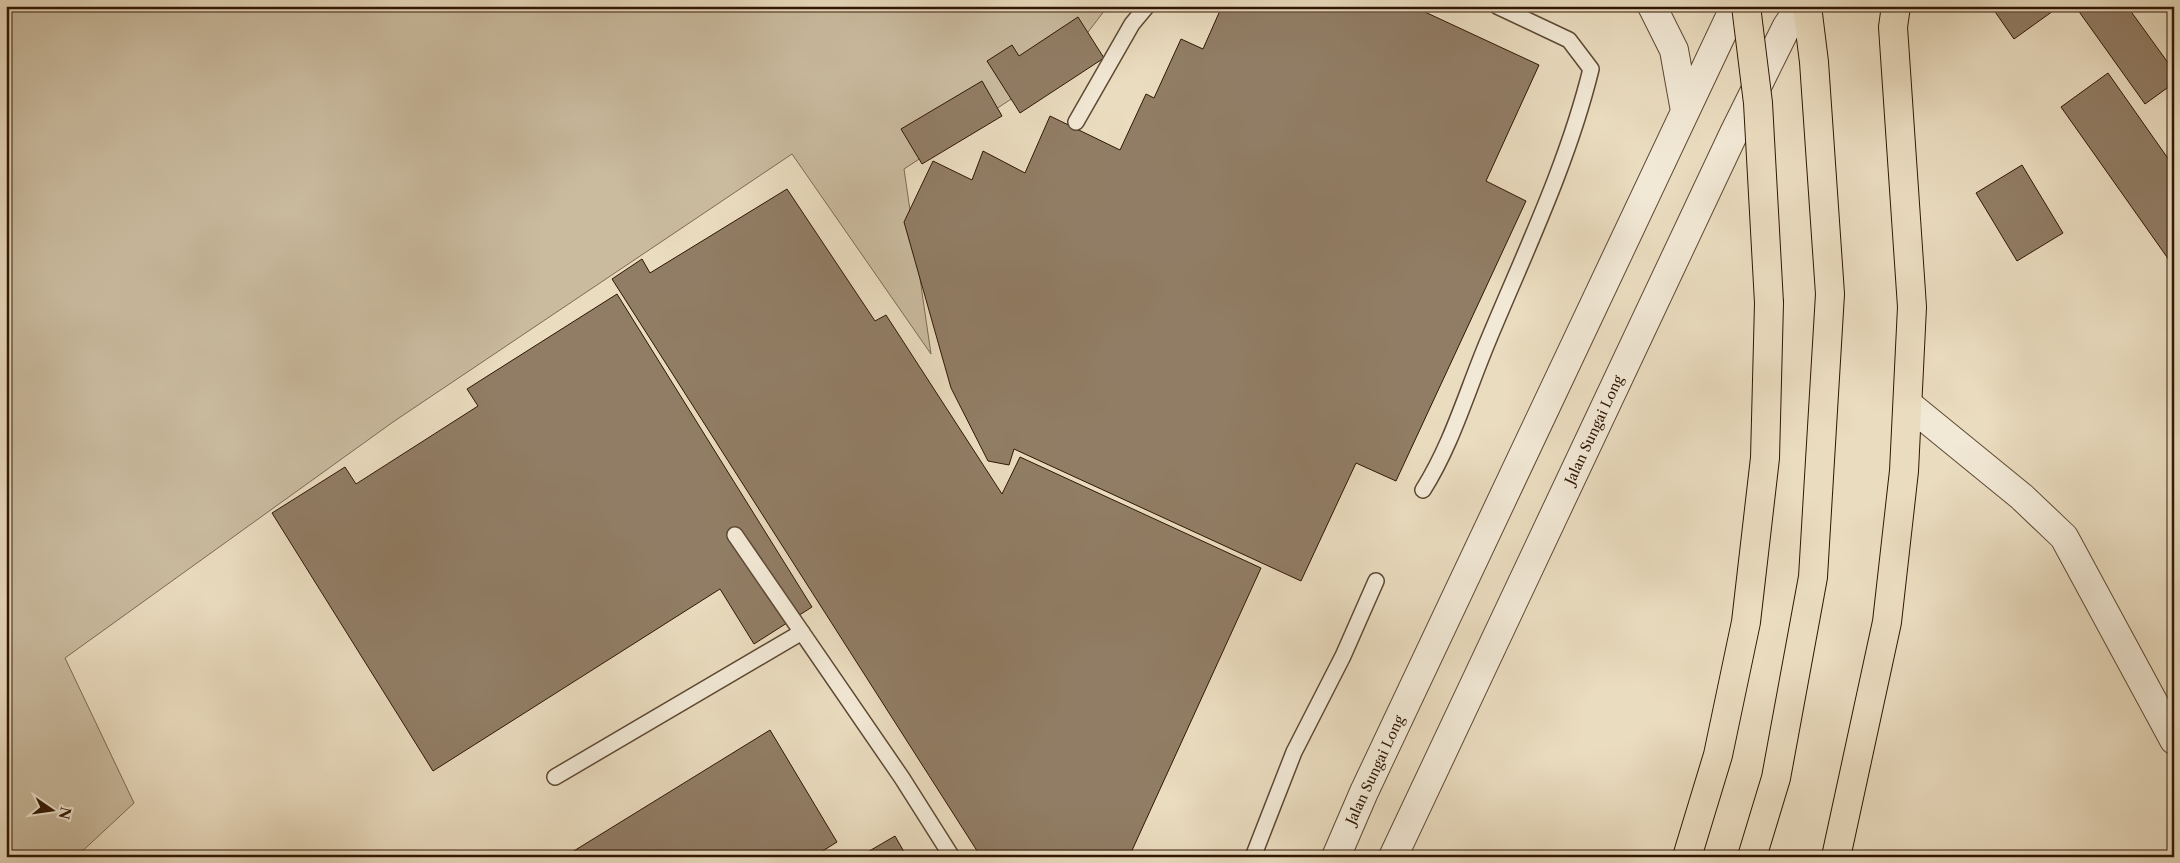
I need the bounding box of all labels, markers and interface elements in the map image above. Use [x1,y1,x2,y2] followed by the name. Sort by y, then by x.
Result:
[1560,372,1627,489] street label: Jalan Sungai Long
[1341,712,1408,829] street label: Jalan Sungai Long
[28,786,78,836] north arrow
[55,805,75,821] text: N

